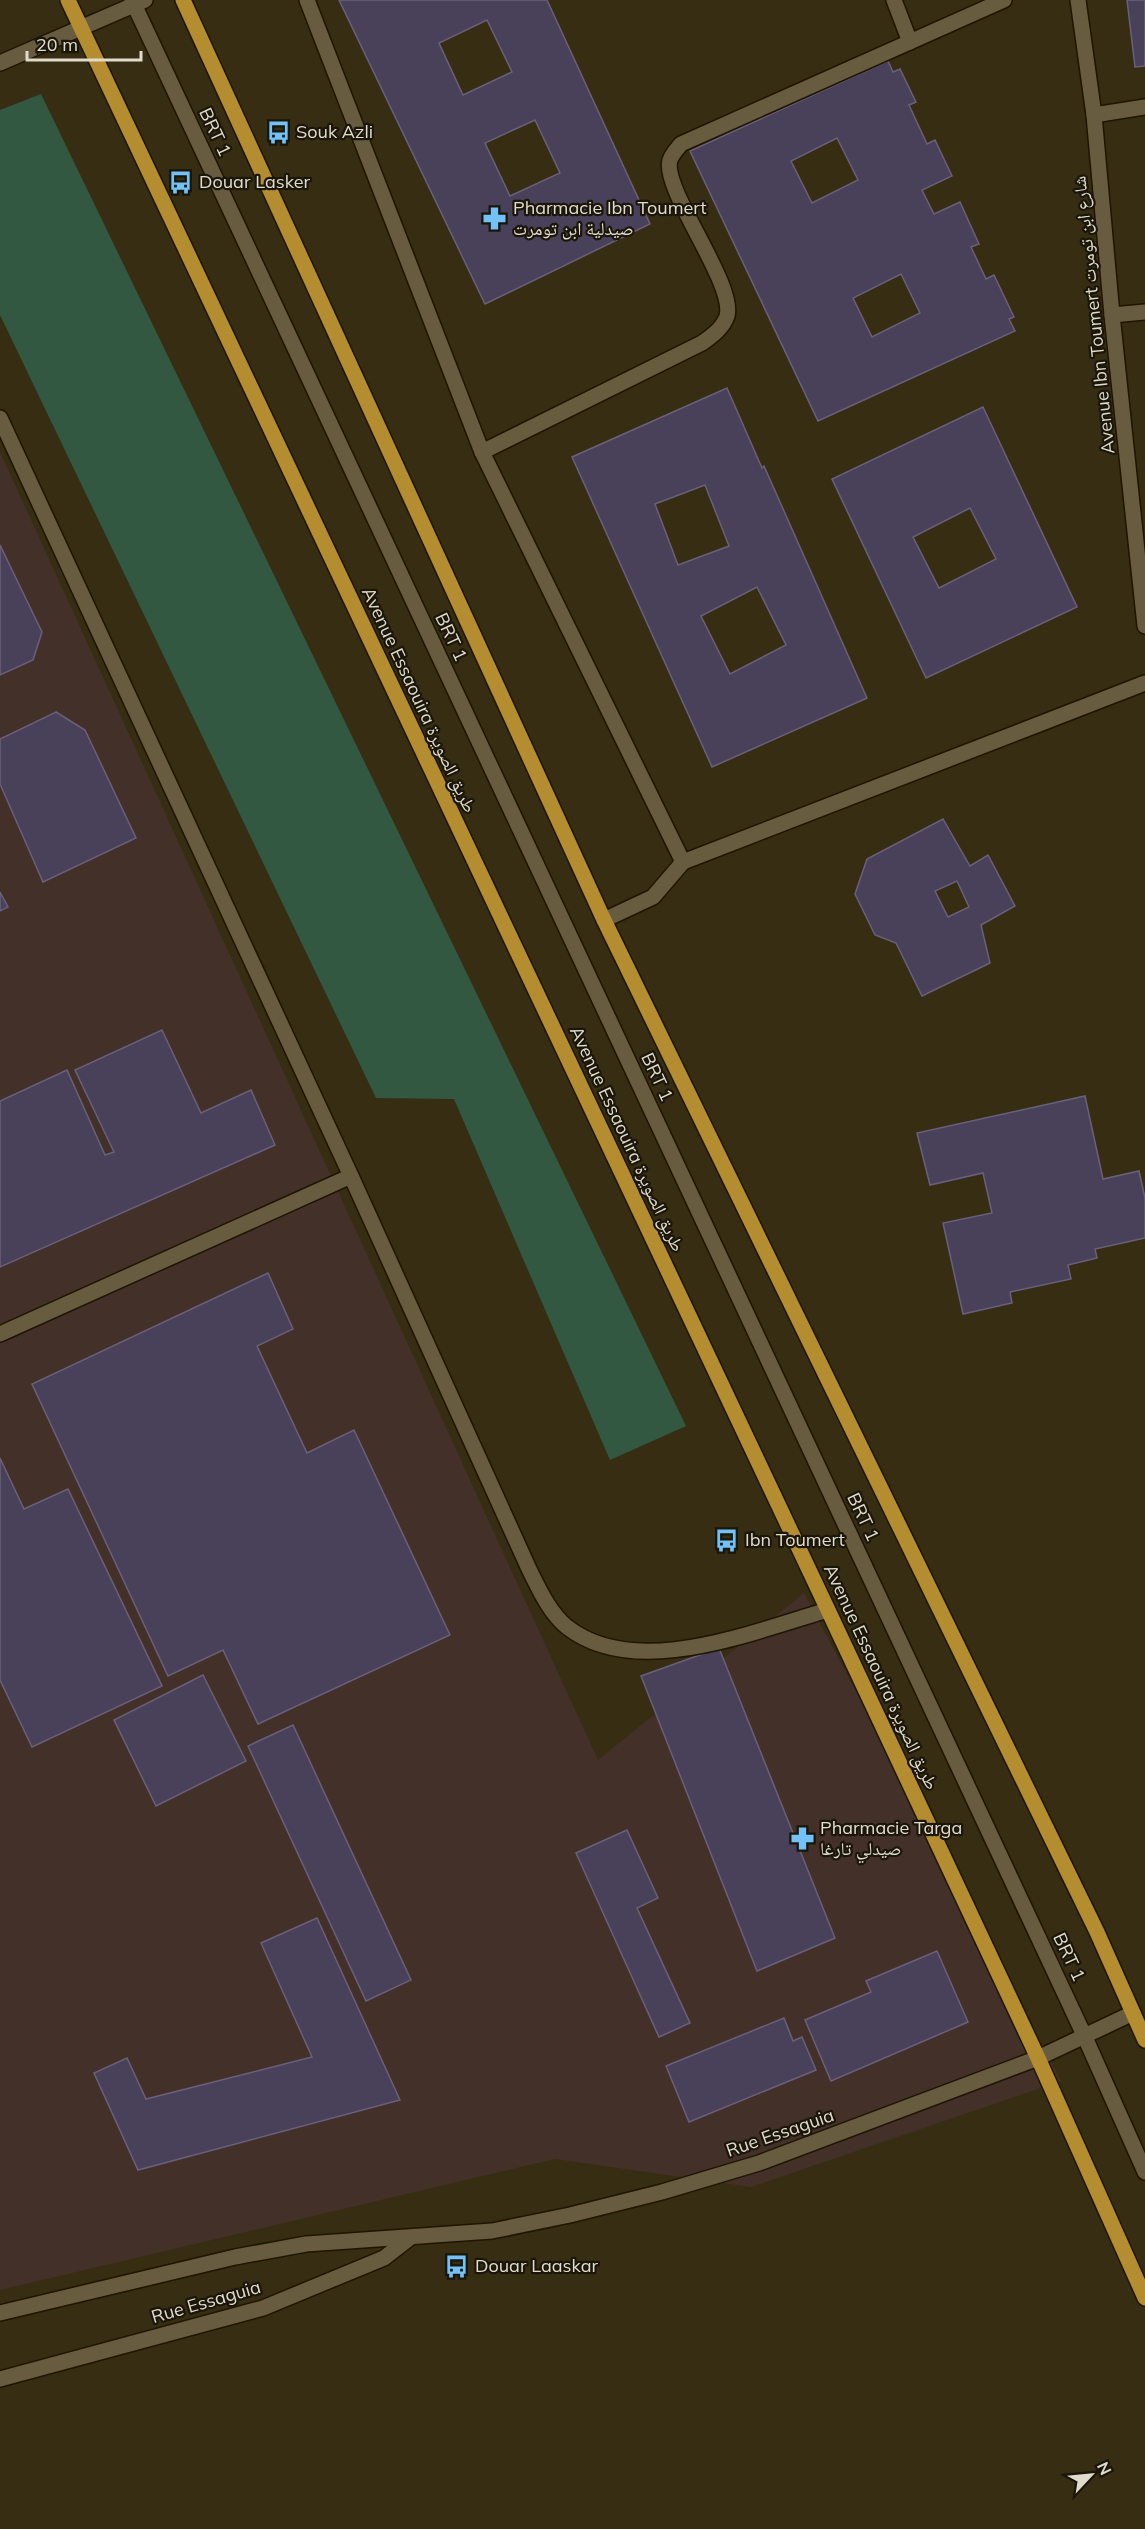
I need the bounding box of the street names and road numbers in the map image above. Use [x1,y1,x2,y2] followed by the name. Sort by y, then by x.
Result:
[194,104,237,160] street label: BRT 1
[1067,175,1120,455] street label: Avenue Ibn Toumert شارع ابن تومرت
[357,583,482,816] street label: Avenue Essaouira طريق الصويرة
[430,609,473,665] street label: BRT 1
[565,1022,690,1255] street label: Avenue Essaouira طريق الصويرة
[636,1049,679,1105] street label: BRT 1
[842,1489,885,1545] street label: BRT 1
[819,1560,944,1793] street label: Avenue Essaouira طريق الصويرة
[1048,1929,1091,1985] street label: BRT 1
[723,2103,837,2162] street label: Rue Essaguia
[148,2275,263,2328] street label: Rue Essaguia

